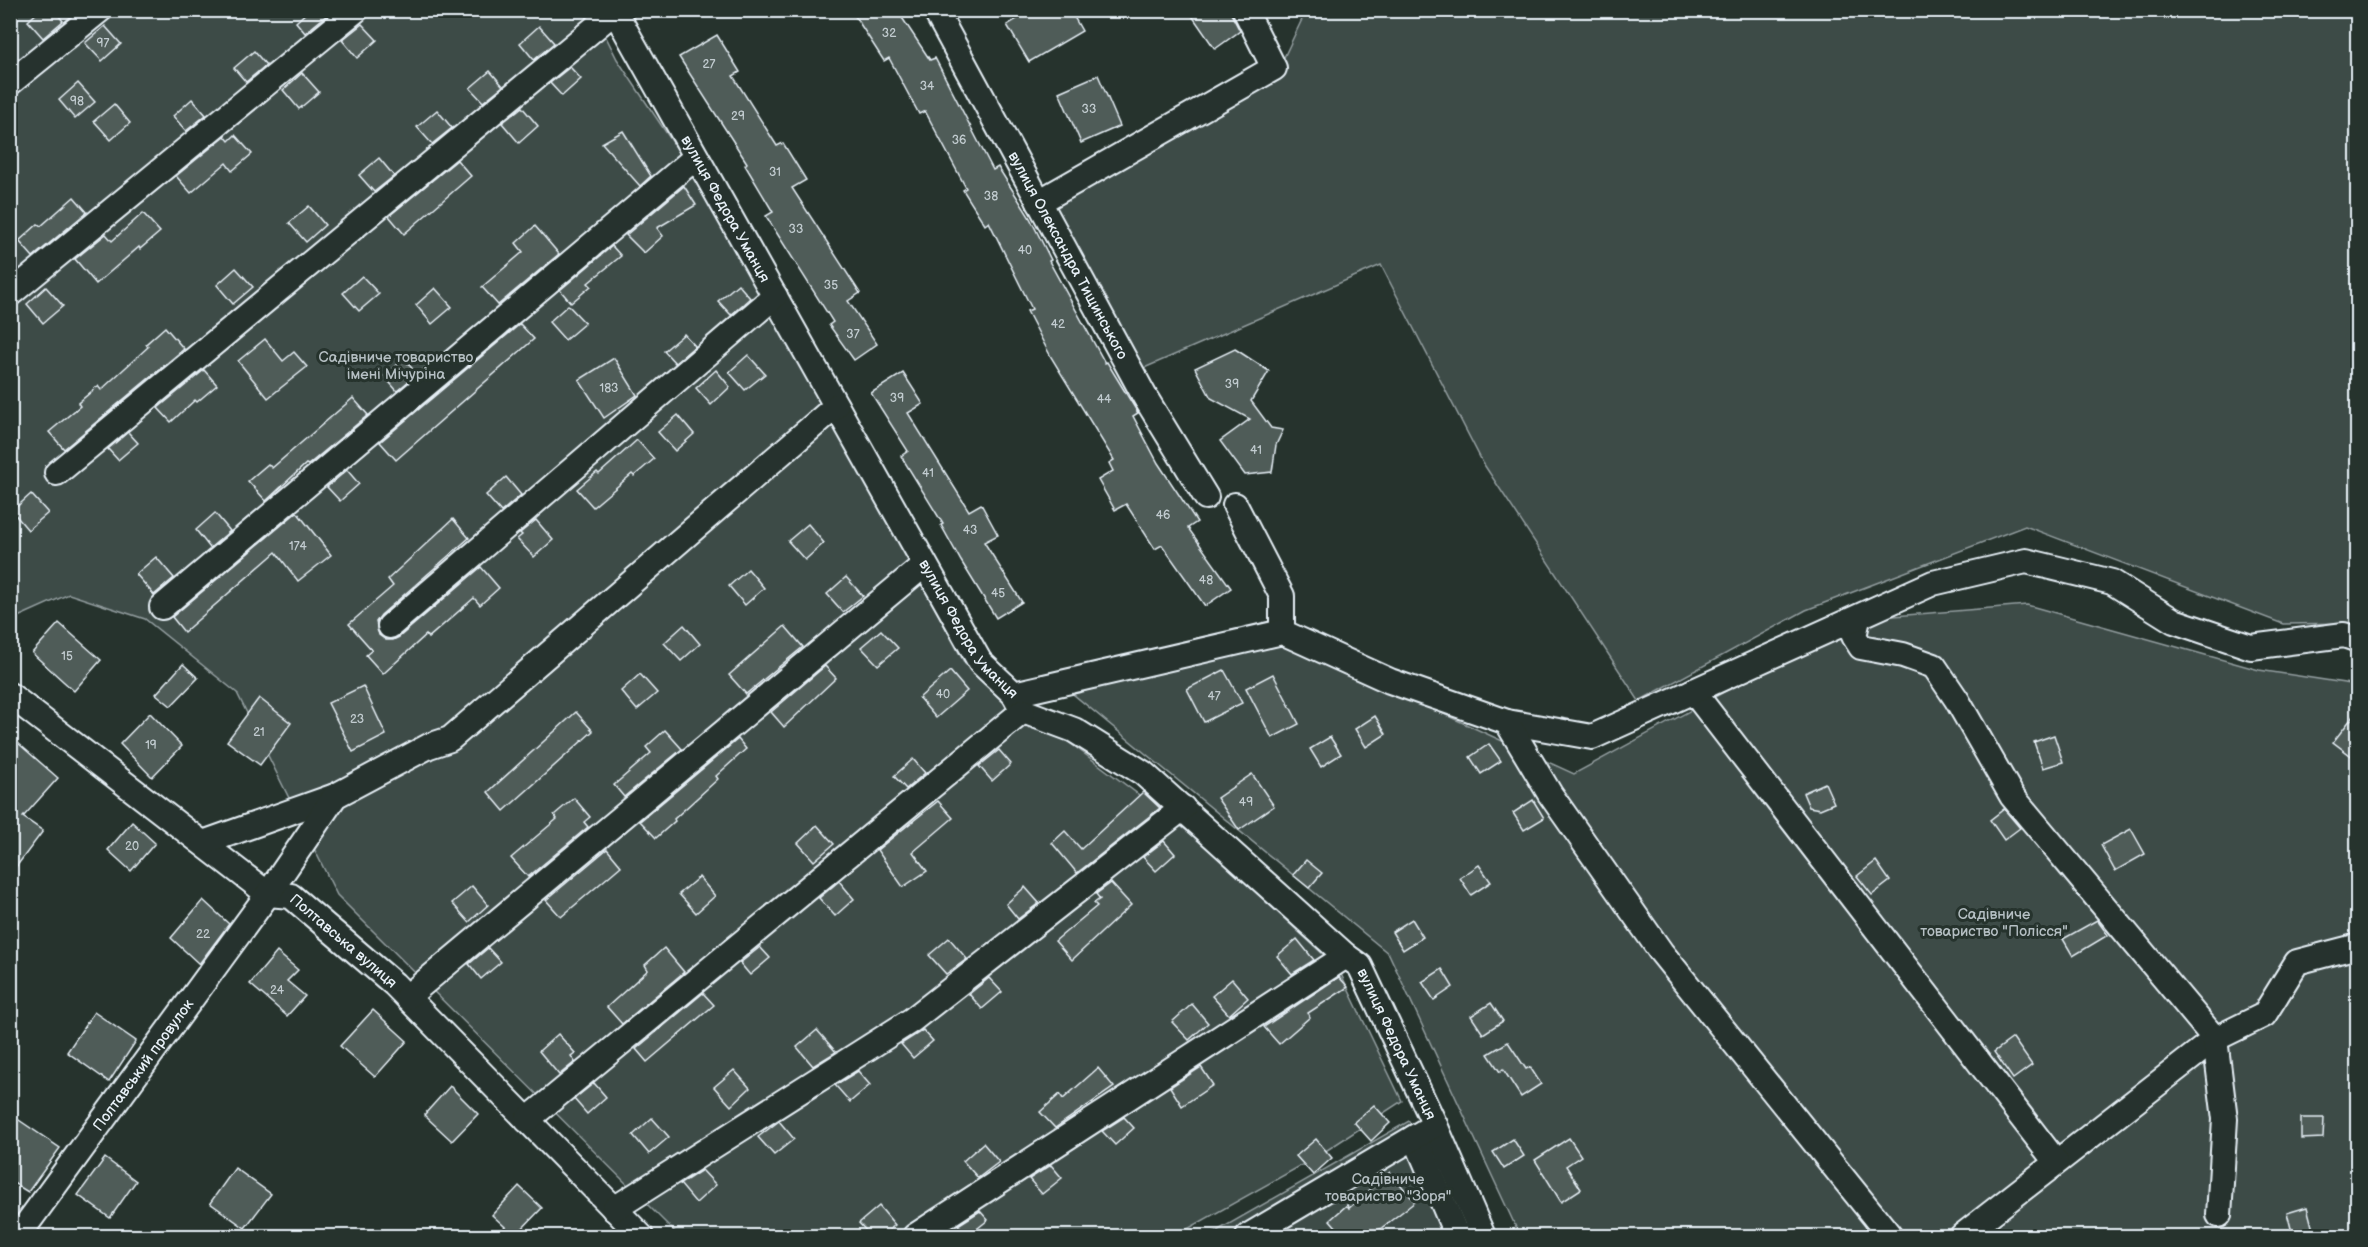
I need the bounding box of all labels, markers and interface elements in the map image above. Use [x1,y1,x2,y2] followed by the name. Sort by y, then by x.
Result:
[882,26,896,41] house number: 32
[97,36,110,51] house number: 97
[703,57,716,72] house number: 27
[920,79,935,94] house number: 34
[70,94,84,109] house number: 98
[1082,102,1096,117] house number: 33
[731,109,745,124] house number: 29
[677,132,774,286] street label: вулиця Федора Уманця
[952,133,966,148] house number: 36
[1004,148,1132,363] street label: вулиця Олександра Тищинського
[769,165,781,180] house number: 31
[984,189,998,204] house number: 38
[789,222,803,237] house number: 33
[1018,243,1032,258] house number: 40
[824,278,838,293] house number: 35
[1051,317,1065,332] house number: 42
[846,327,860,342] house number: 37
[319,348,474,384] park label: Садівниче товариство імені Мічуріна
[1225,377,1239,392] house number: 39
[599,381,619,396] house number: 183
[890,391,904,406] house number: 39
[1097,392,1112,407] house number: 44
[1250,443,1262,458] house number: 41
[922,466,934,481] house number: 41
[1156,508,1170,523] house number: 46
[963,523,977,538] house number: 43
[289,539,308,554] house number: 174
[915,556,1022,703] street label: вулиця Федора Уманця
[1199,573,1213,588] house number: 48
[991,586,1005,601] house number: 45
[61,649,73,664] house number: 15
[936,687,950,702] house number: 40
[1207,689,1221,704] house number: 47
[350,712,364,727] house number: 23
[253,725,265,740] house number: 21
[145,738,157,753] house number: 19
[1239,795,1253,810] house number: 49
[125,839,139,854] house number: 20
[286,890,401,992] street label: Полтавська вулиця
[1920,905,2068,941] park label: Садівниче товариство "Полісся"
[196,927,210,942] house number: 22
[1353,965,1441,1123] street label: вулиця Федора Уманця
[270,983,285,998] house number: 24
[89,995,198,1135] street label: Полтавський провулок
[1325,1170,1451,1206] park label: Садівниче товариство "Зоря"

